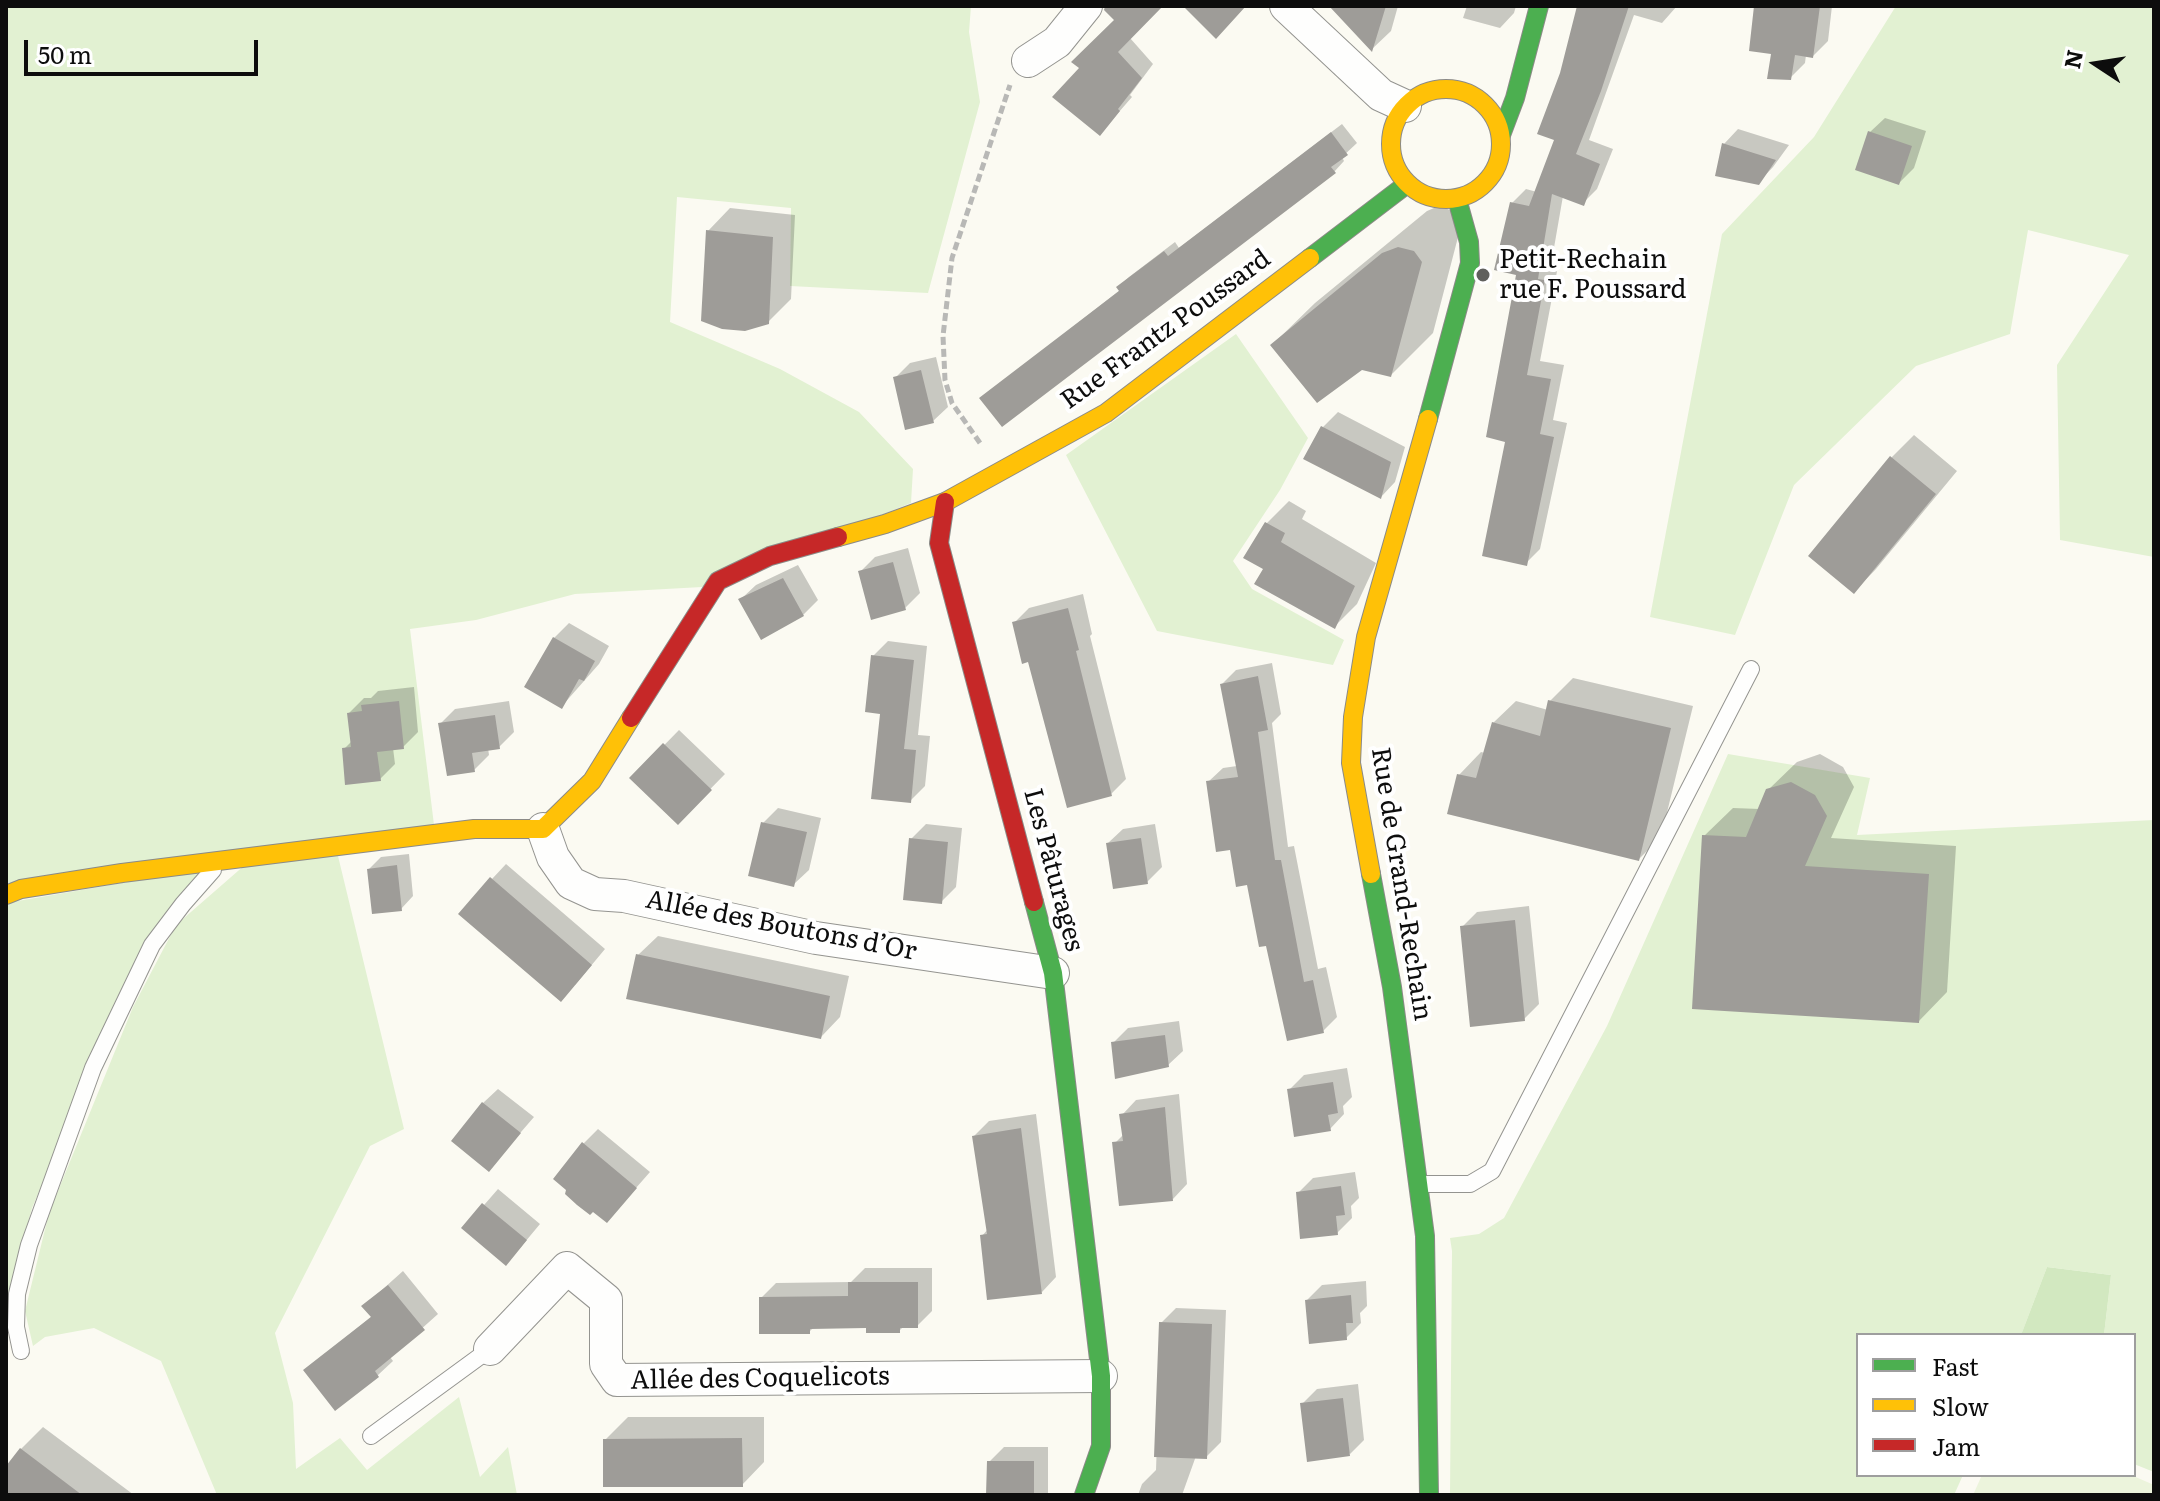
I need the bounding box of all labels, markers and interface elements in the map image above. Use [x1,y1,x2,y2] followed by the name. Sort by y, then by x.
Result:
[28,24,262,74] scale bar
[2056,24,2136,104] north arrow
[38,36,92,71] text: 50 m
[2054,46,2090,71] text: N
[1055,243,1277,417] street label: Rue Frantz Poussard
[1499,244,1686,306] place label: Petit-Rechain rue F. Poussard
[1474,266,1492,284] marker: Petit-Rechain rue F. Poussard
[1364,745,1438,1023] street label: Rue de Grand-Rechain
[1016,785,1090,955] street label: Les Pâturages
[643,884,919,968] street label: Allée des Boutons d’Or
[1856,1333,2136,1477] legend
[1932,1348,1979,1383] text: Fast
[630,1361,890,1397] street label: Allée des Coquelicots
[1932,1388,1989,1423] text: Slow
[1932,1428,1980,1463] text: Jam

